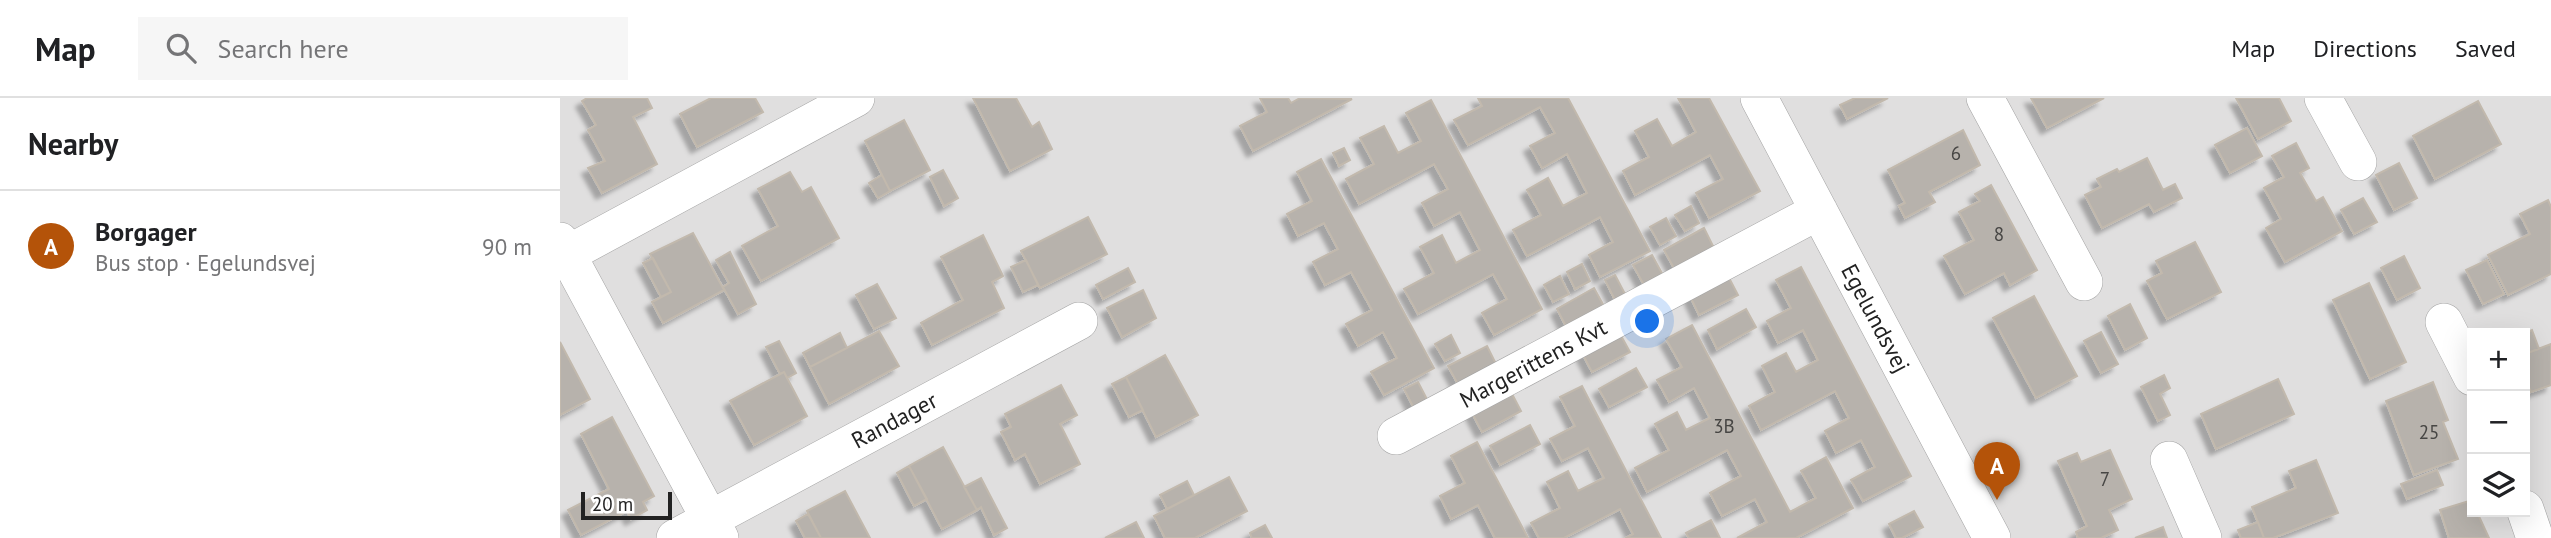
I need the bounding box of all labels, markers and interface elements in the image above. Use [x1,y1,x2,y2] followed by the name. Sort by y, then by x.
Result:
[138,17,628,80] search box
[35,27,96,70] text: Map
[162,29,200,67] icon: search
[218,32,349,65] text: Search here
[2231,33,2275,64] text: Map
[2313,33,2417,64] text: Directions
[2455,33,2516,64] text: Saved
[28,124,118,163] text: Nearby
[1951,141,1961,165] house number: 6
[95,215,197,248] text: Borgager
[1994,222,2004,246] house number: 8
[44,232,58,261] text: A
[482,232,532,261] text: 90 m
[95,248,316,277] text: Bus stop · Egelundsvej
[1835,259,1917,377] street label: Egelundsvej
[1630,304,1664,338] your location
[1454,312,1612,414] street label: Margerittens Kvt
[2467,328,2530,517] map controls
[2467,328,2530,391] button: +
[846,385,942,455] street label: Randager
[2467,391,2530,454] button: −
[1713,414,1735,438] house number: 3B
[2419,420,2439,444] house number: 25
[1974,442,2020,500] pin: A
[2467,454,2530,517] button: layers
[2100,467,2110,491] house number: 7
[581,489,672,521] scale bar
[592,492,633,516] text: 20 m

